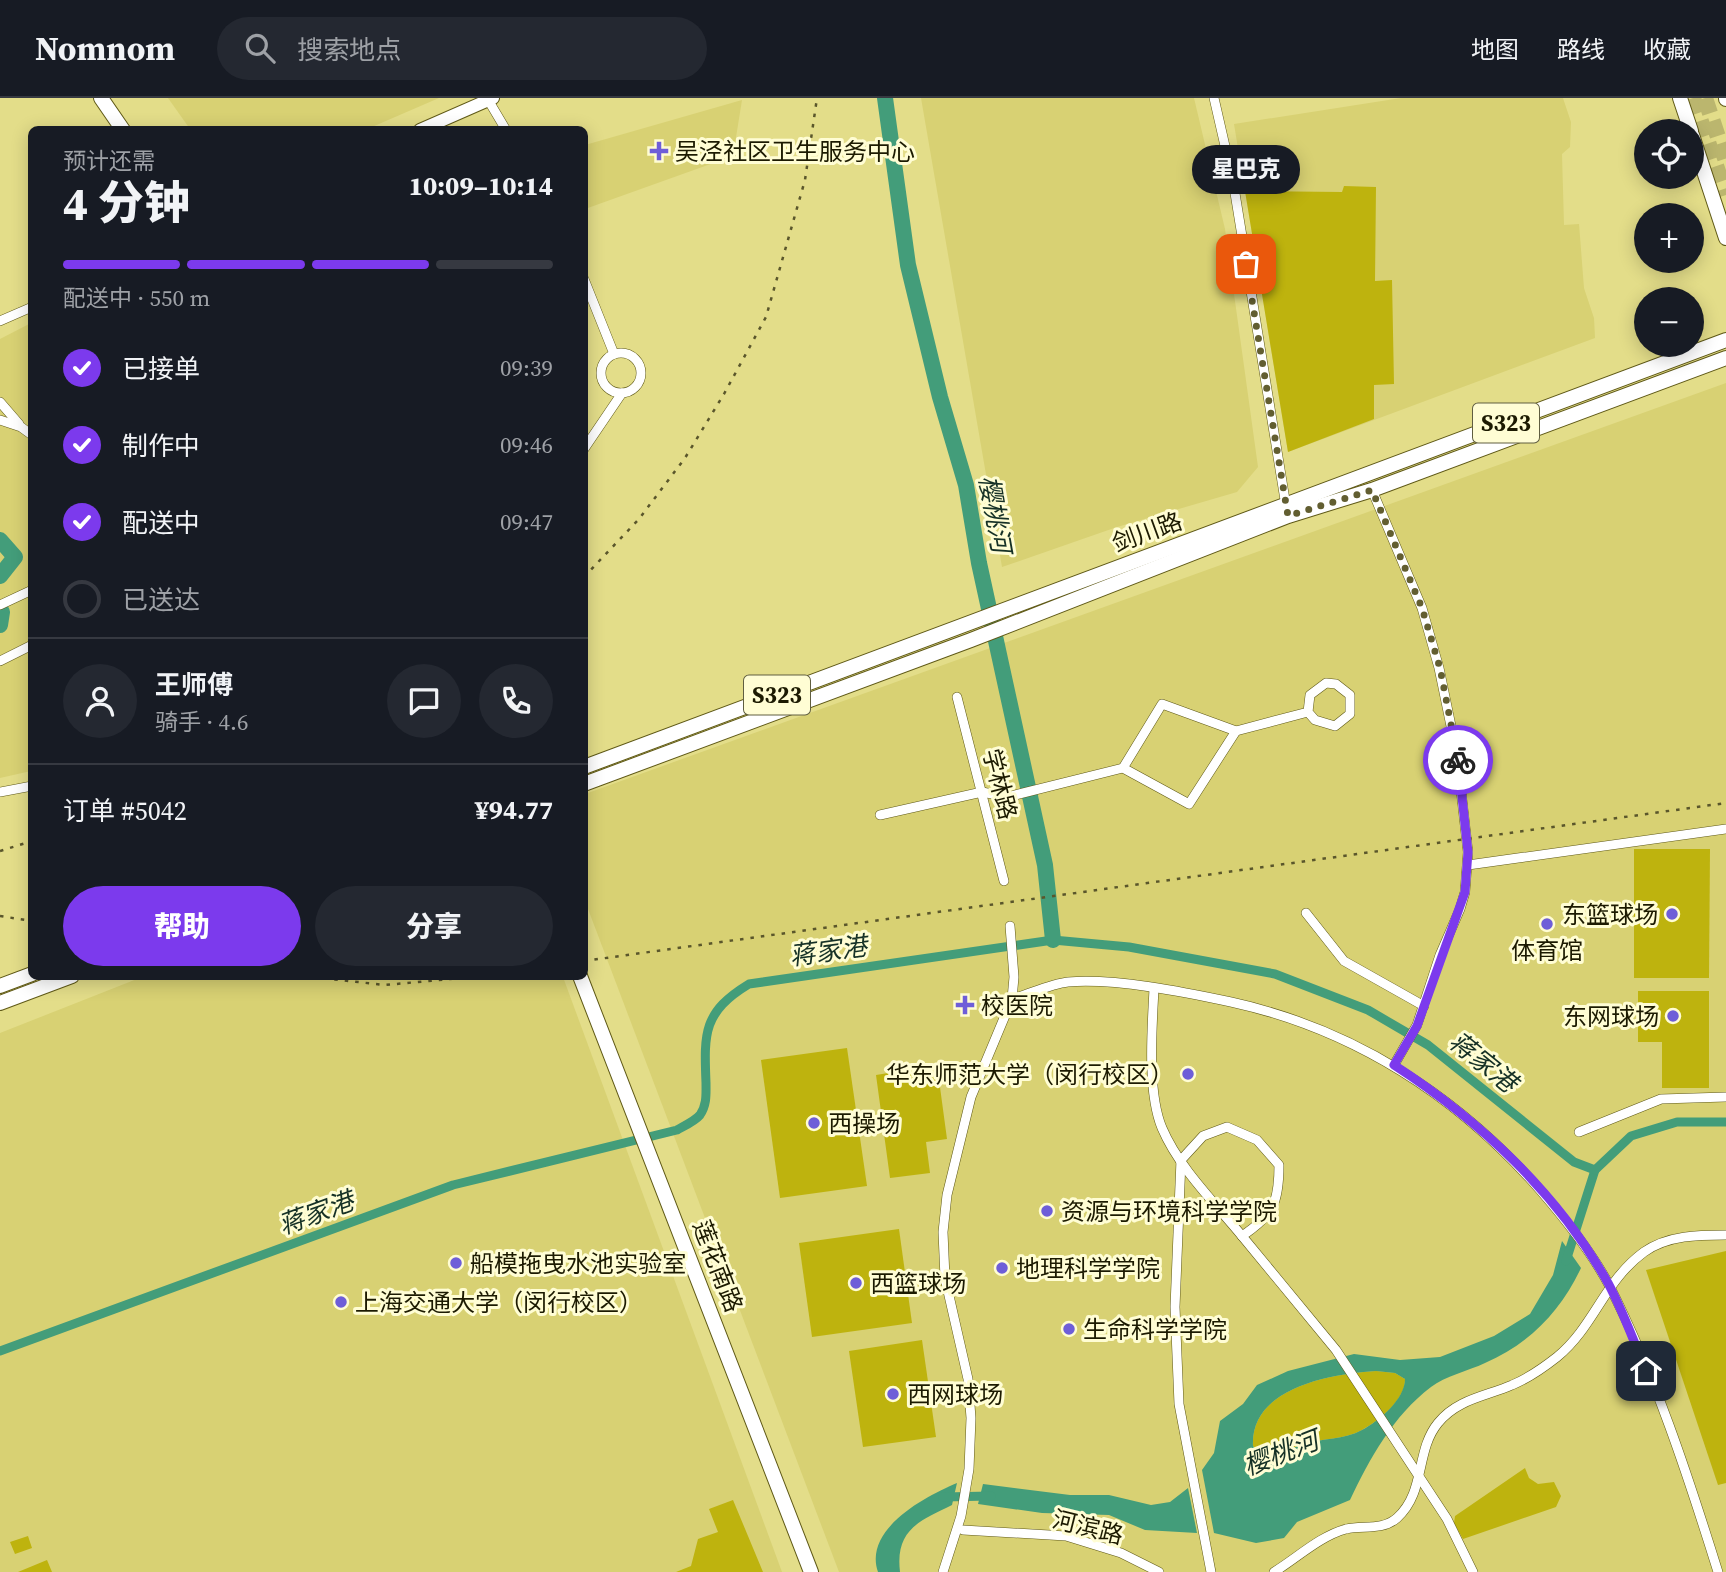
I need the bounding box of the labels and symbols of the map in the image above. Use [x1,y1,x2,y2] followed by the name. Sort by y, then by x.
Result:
[675,135,915,168] place label: 吴泾社区卫生服务中心
[649,141,669,161] marker: 吴泾社区卫生服务中心
[1192,145,1300,194] callout: 星巴克
[1216,234,1276,294] pin
[1473,404,1539,442] road number: S323
[970,472,1020,560] water label: 樱桃河
[1108,504,1186,560] street label: 剑川路
[744,676,810,715] road number: S323
[1423,725,1493,795] courier
[975,745,1025,823] street label: 学林路
[1562,898,1658,931] place label: 东篮球场
[1664,906,1680,922] marker: 东篮球场
[1539,916,1555,932] marker: 体育馆
[787,927,873,974] water label: 蒋家港
[1511,934,1583,967] place label: 体育馆
[981,989,1053,1022] place label: 校医院
[955,995,975,1015] marker: 校医院
[1563,1000,1659,1033] place label: 东网球场
[1665,1008,1681,1024] marker: 东网球场
[1441,1023,1528,1103] water label: 蒋家港
[886,1058,1174,1091] place label: 华东师范大学（闵行校区）
[1180,1066,1196,1082] marker: 华东师范大学（闵行校区）
[828,1107,900,1140] place label: 西操场
[806,1115,822,1131] marker: 西操场
[273,1181,363,1243] water label: 蒋家港
[1061,1195,1277,1228] place label: 资源与环境科学学院
[1039,1203,1055,1219] marker: 资源与环境科学学院
[685,1215,751,1317] street label: 莲花南路
[470,1247,686,1280] place label: 船模拖曳水池实验室
[1016,1252,1160,1285] place label: 地理科学学院
[448,1255,464,1271] marker: 船模拖曳水池实验室
[994,1260,1010,1276] marker: 地理科学学院
[870,1267,966,1300] place label: 西篮球场
[848,1275,864,1291] marker: 西篮球场
[355,1286,643,1319] place label: 上海交通大学（闵行校区）
[333,1294,349,1310] marker: 上海交通大学（闵行校区）
[1083,1313,1227,1346] place label: 生命科学学院
[1061,1321,1077,1337] marker: 生命科学学院
[1616,1341,1676,1401] pin
[907,1378,1003,1411] place label: 西网球场
[885,1386,901,1402] marker: 西网球场
[1238,1420,1329,1484] water label: 樱桃河
[1049,1502,1127,1552] street label: 河滨路

